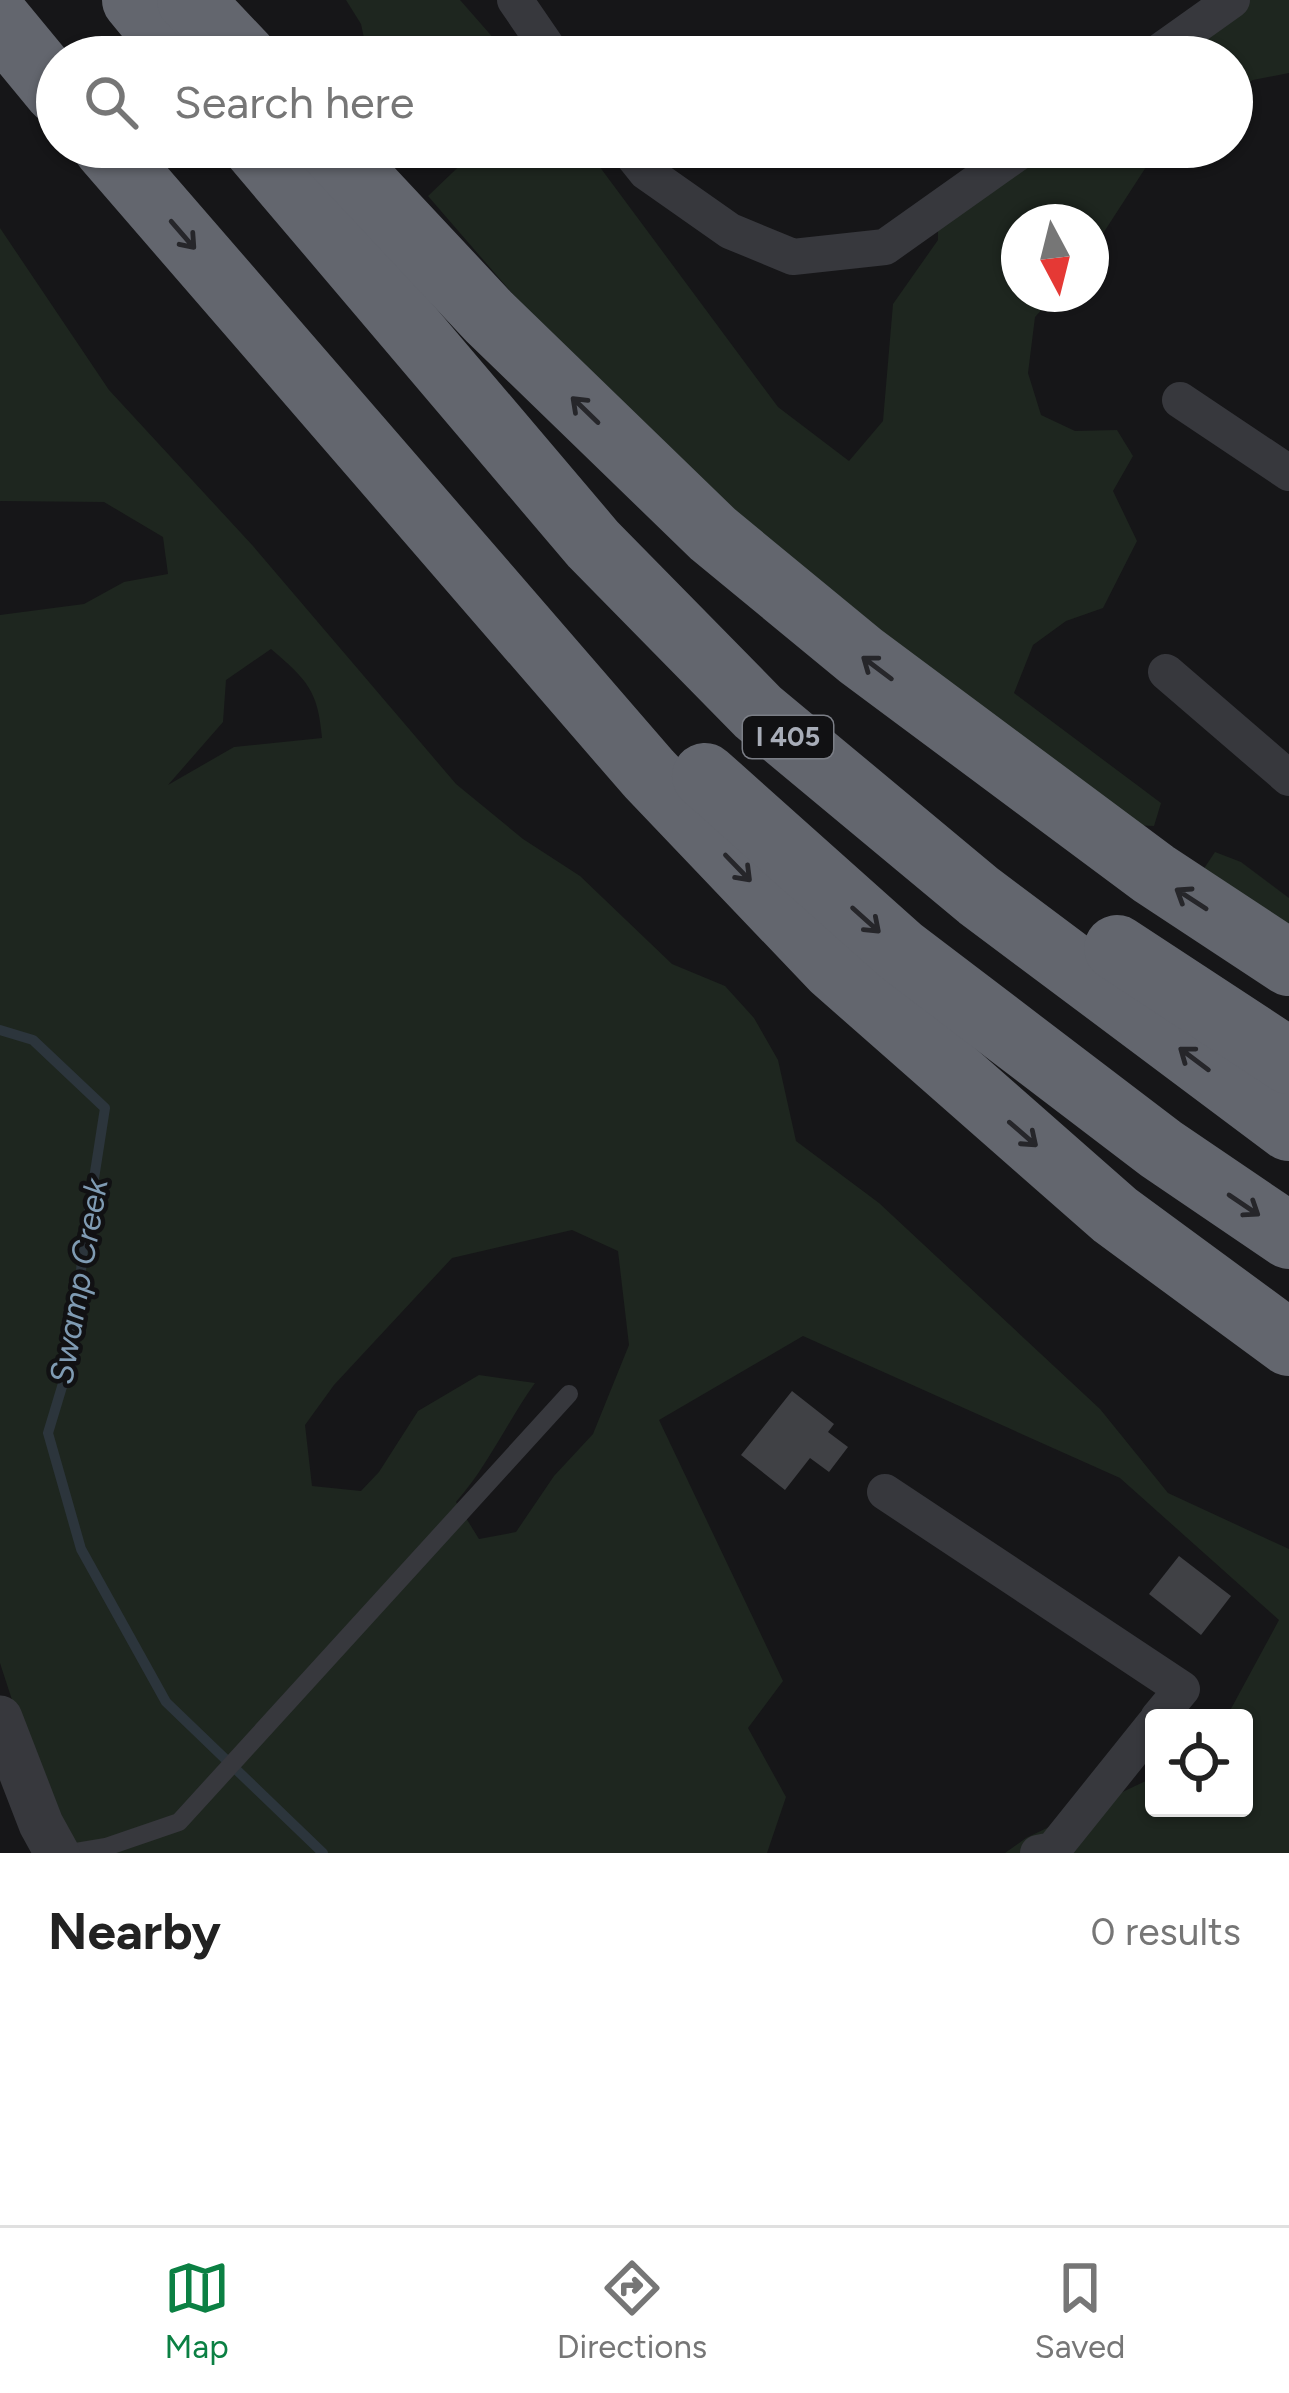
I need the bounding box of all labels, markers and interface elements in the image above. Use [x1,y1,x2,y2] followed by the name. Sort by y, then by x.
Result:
[36,36,1253,168] search box
[78,69,144,135] icon: search
[174,75,414,129] text: Search here
[1001,204,1109,312] north arrow
[169,219,196,250] one-way arrow
[571,396,600,424] one-way arrow
[861,655,894,681] one-way arrow
[743,716,833,758] road number: I 405
[724,853,752,882] one-way arrow
[1175,886,1209,911] one-way arrow
[850,905,880,933] one-way arrow
[1178,1047,1211,1073] one-way arrow
[1007,1120,1038,1147] one-way arrow
[41,1174,116,1387] water label: Swamp Creek
[1226,1192,1260,1217] one-way arrow
[1145,1709,1253,1817] map controls
[1145,1709,1253,1817] button: locate
[48,1901,221,1962] text: Nearby
[1090,1908,1241,1955] text: 0 results
[164,2255,230,2366] tab: Map
[557,2255,707,2366] tab: Directions
[1034,2255,1125,2366] tab: Saved

